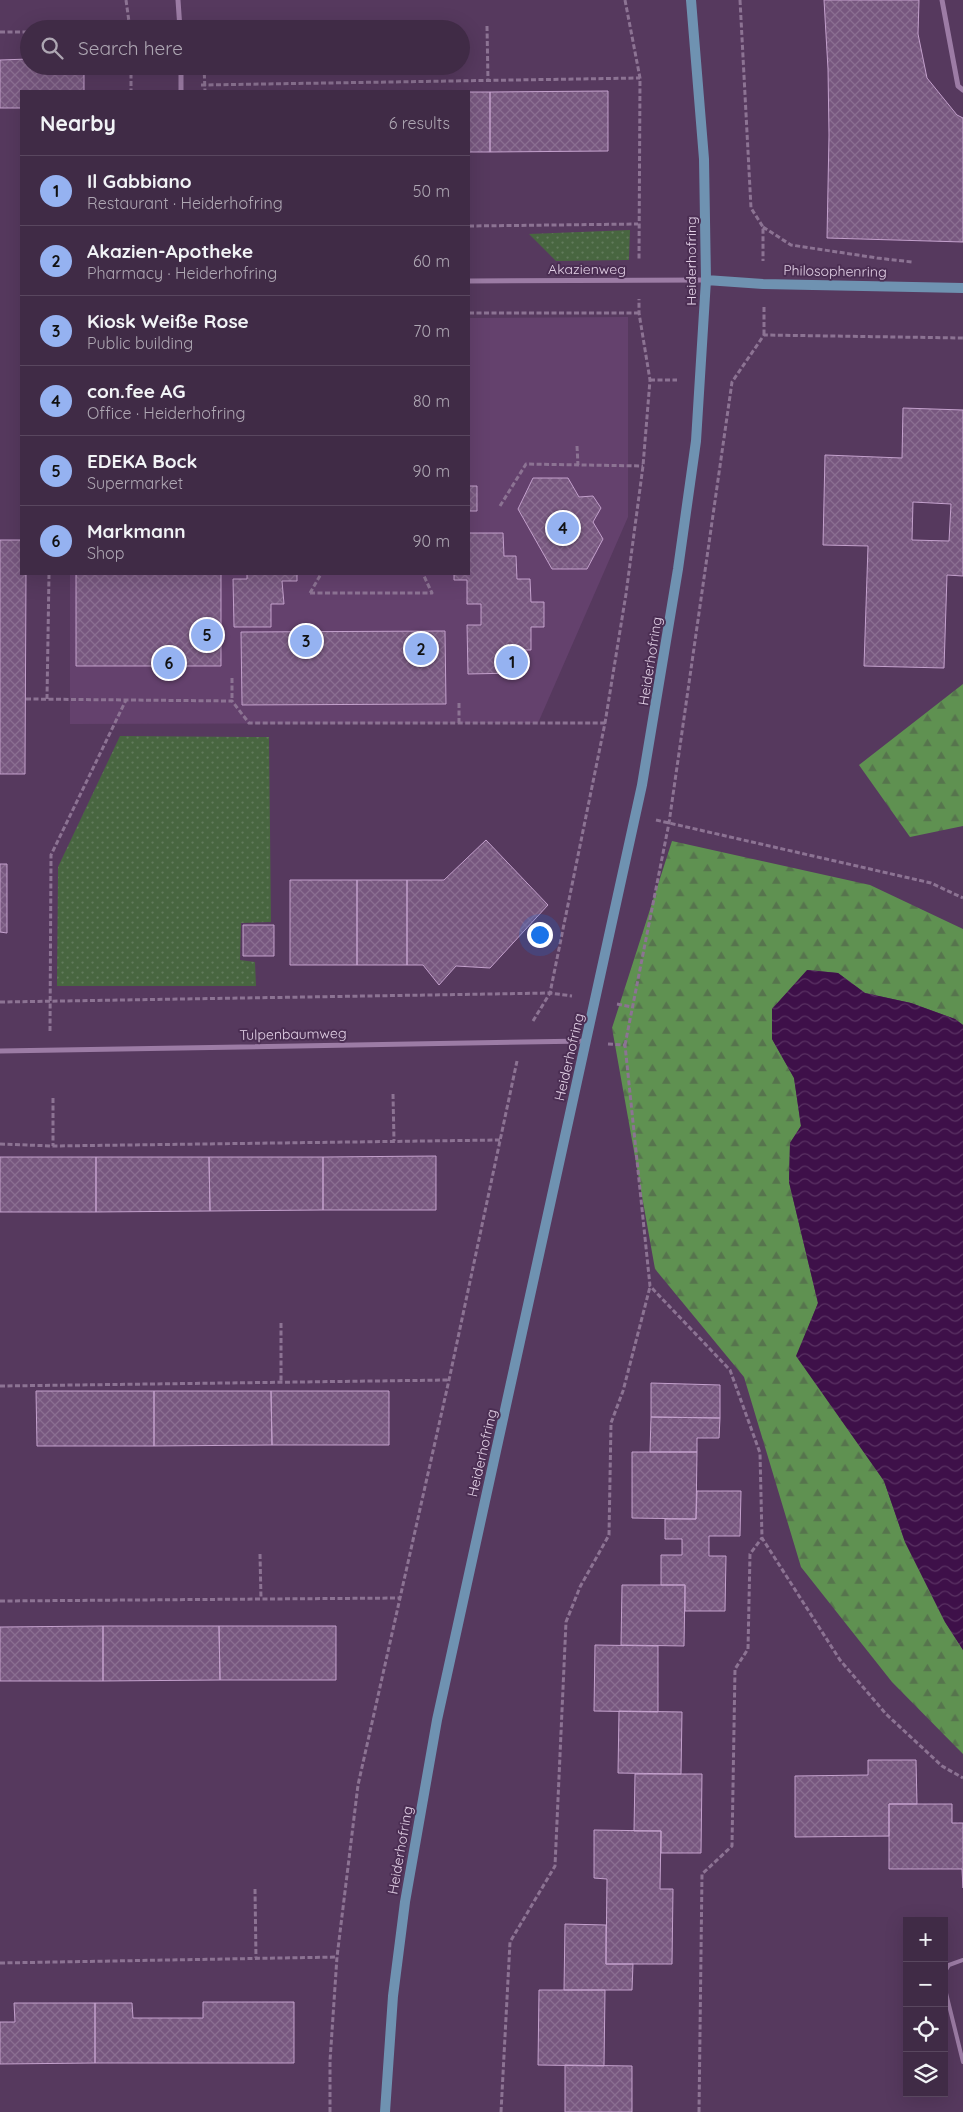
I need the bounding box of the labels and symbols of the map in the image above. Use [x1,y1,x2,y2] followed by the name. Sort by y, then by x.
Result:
[682,216,700,306] street label: Heiderhofring
[548,260,626,278] street label: Akazienweg
[783,261,887,281] street label: Philosophenring
[547,509,579,547] pin: 4
[634,615,666,707] street label: Heiderhofring
[191,616,223,654] pin: 5
[290,622,322,660] pin: 3
[405,630,437,668] pin: 2
[496,643,528,681] pin: 1
[153,644,185,682] pin: 6
[527,922,553,948] your location
[550,1011,588,1103] street label: Heiderhofring
[239,1024,347,1044] street label: Tulpenbaumweg
[463,1407,501,1499] street label: Heiderhofring
[383,1804,417,1896] street label: Heiderhofring

